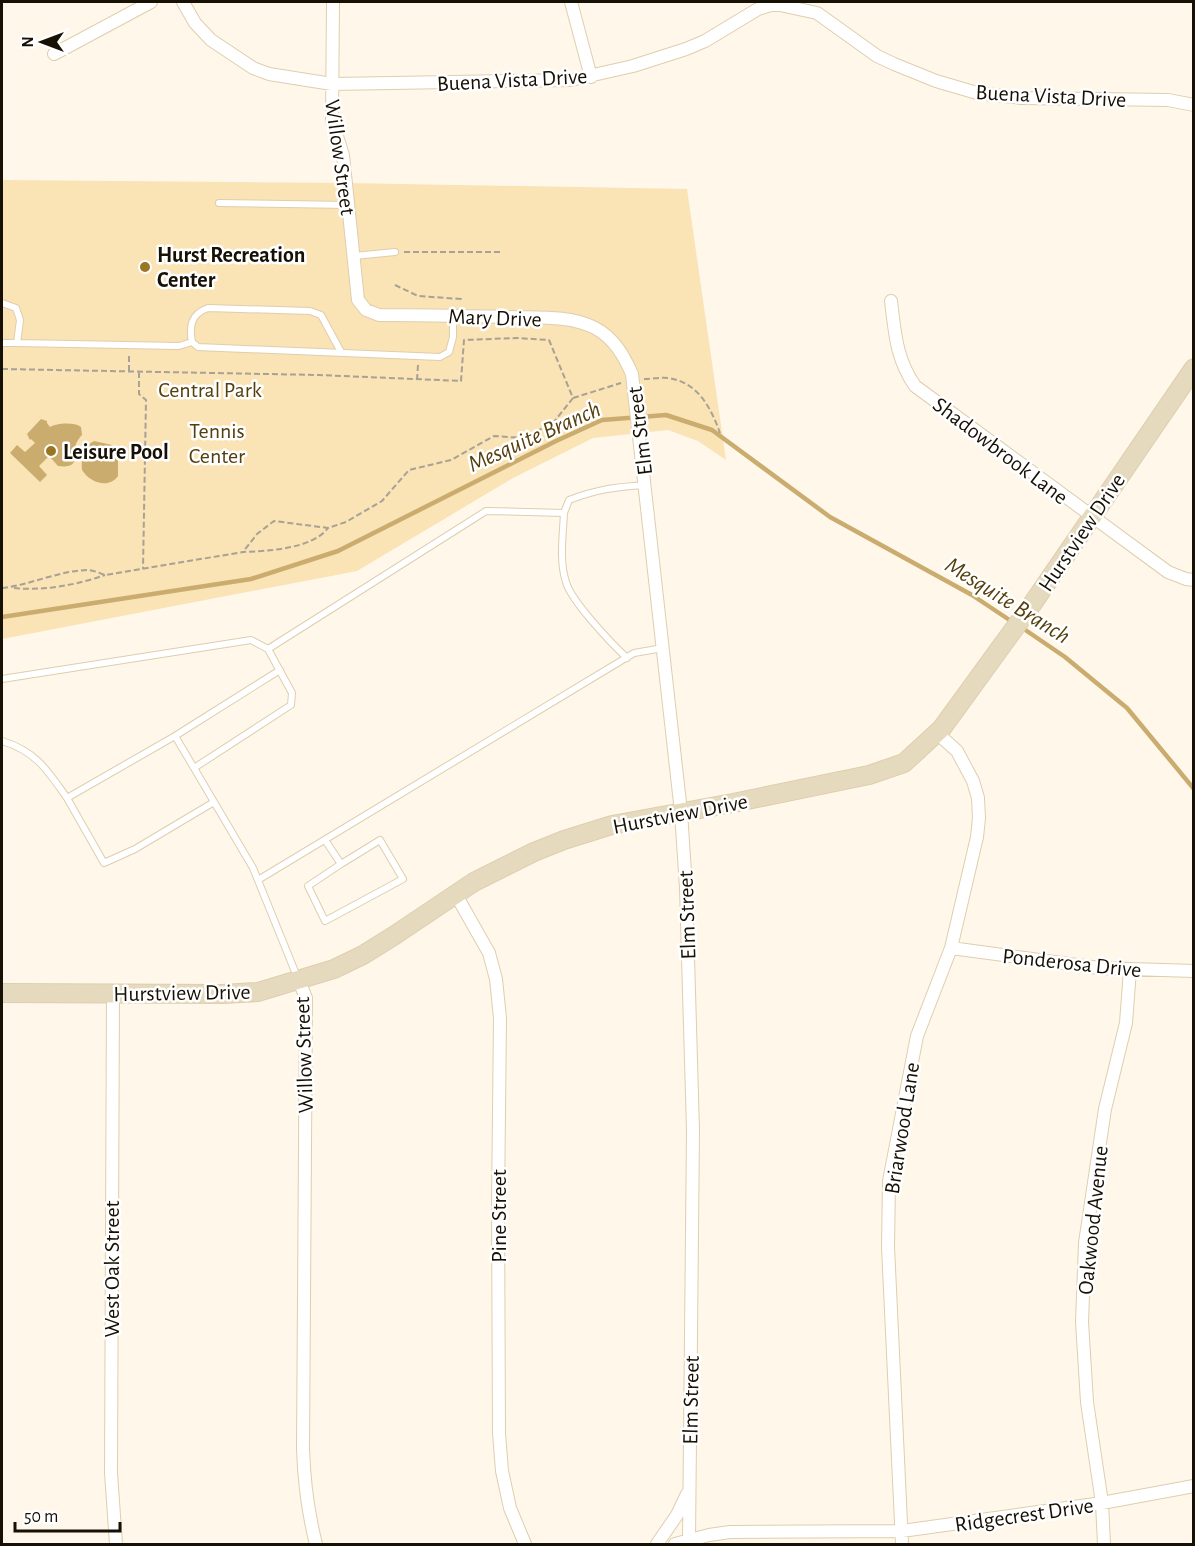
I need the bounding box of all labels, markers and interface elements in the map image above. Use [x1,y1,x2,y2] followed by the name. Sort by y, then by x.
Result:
[12,12,72,72] north arrow
[20,36,36,48] text: N
[436,65,588,95] street label: Buena Vista Drive
[975,81,1127,111] street label: Buena Vista Drive
[321,98,359,216] street label: Willow Street
[157,244,305,291] place label: Hurst Recreation Center
[138,260,152,274] marker: Hurst Recreation Center
[448,305,542,331] street label: Mary Drive
[158,379,262,401] park label: Central Park
[624,385,656,476] street label: Elm Street
[929,393,1072,508] street label: Shadowbrook Lane
[464,397,604,477] water label: Mesquite Branch
[189,420,245,467] park label: Tennis Center
[63,441,169,463] place label: Leisure Pool
[44,444,58,458] marker: Leisure Pool
[1034,470,1129,596] street label: Hurstview Drive
[941,553,1074,649] water label: Mesquite Branch
[611,790,750,838] street label: Hurstview Drive
[674,870,700,960] street label: Elm Street
[1001,945,1142,981] street label: Ponderosa Drive
[113,981,251,1005] street label: Hurstview Drive
[291,996,317,1114] street label: Willow Street
[881,1061,923,1196] street label: Briarwood Lane
[1074,1145,1112,1296] street label: Oakwood Avenue
[488,1169,510,1263] street label: Pine Street
[101,1200,123,1338] street label: West Oak Street
[679,1355,703,1445] street label: Elm Street
[953,1494,1095,1536] street label: Ridgecrest Drive
[15,1495,120,1533] scale bar
[24,1508,58,1526] text: 50 m

